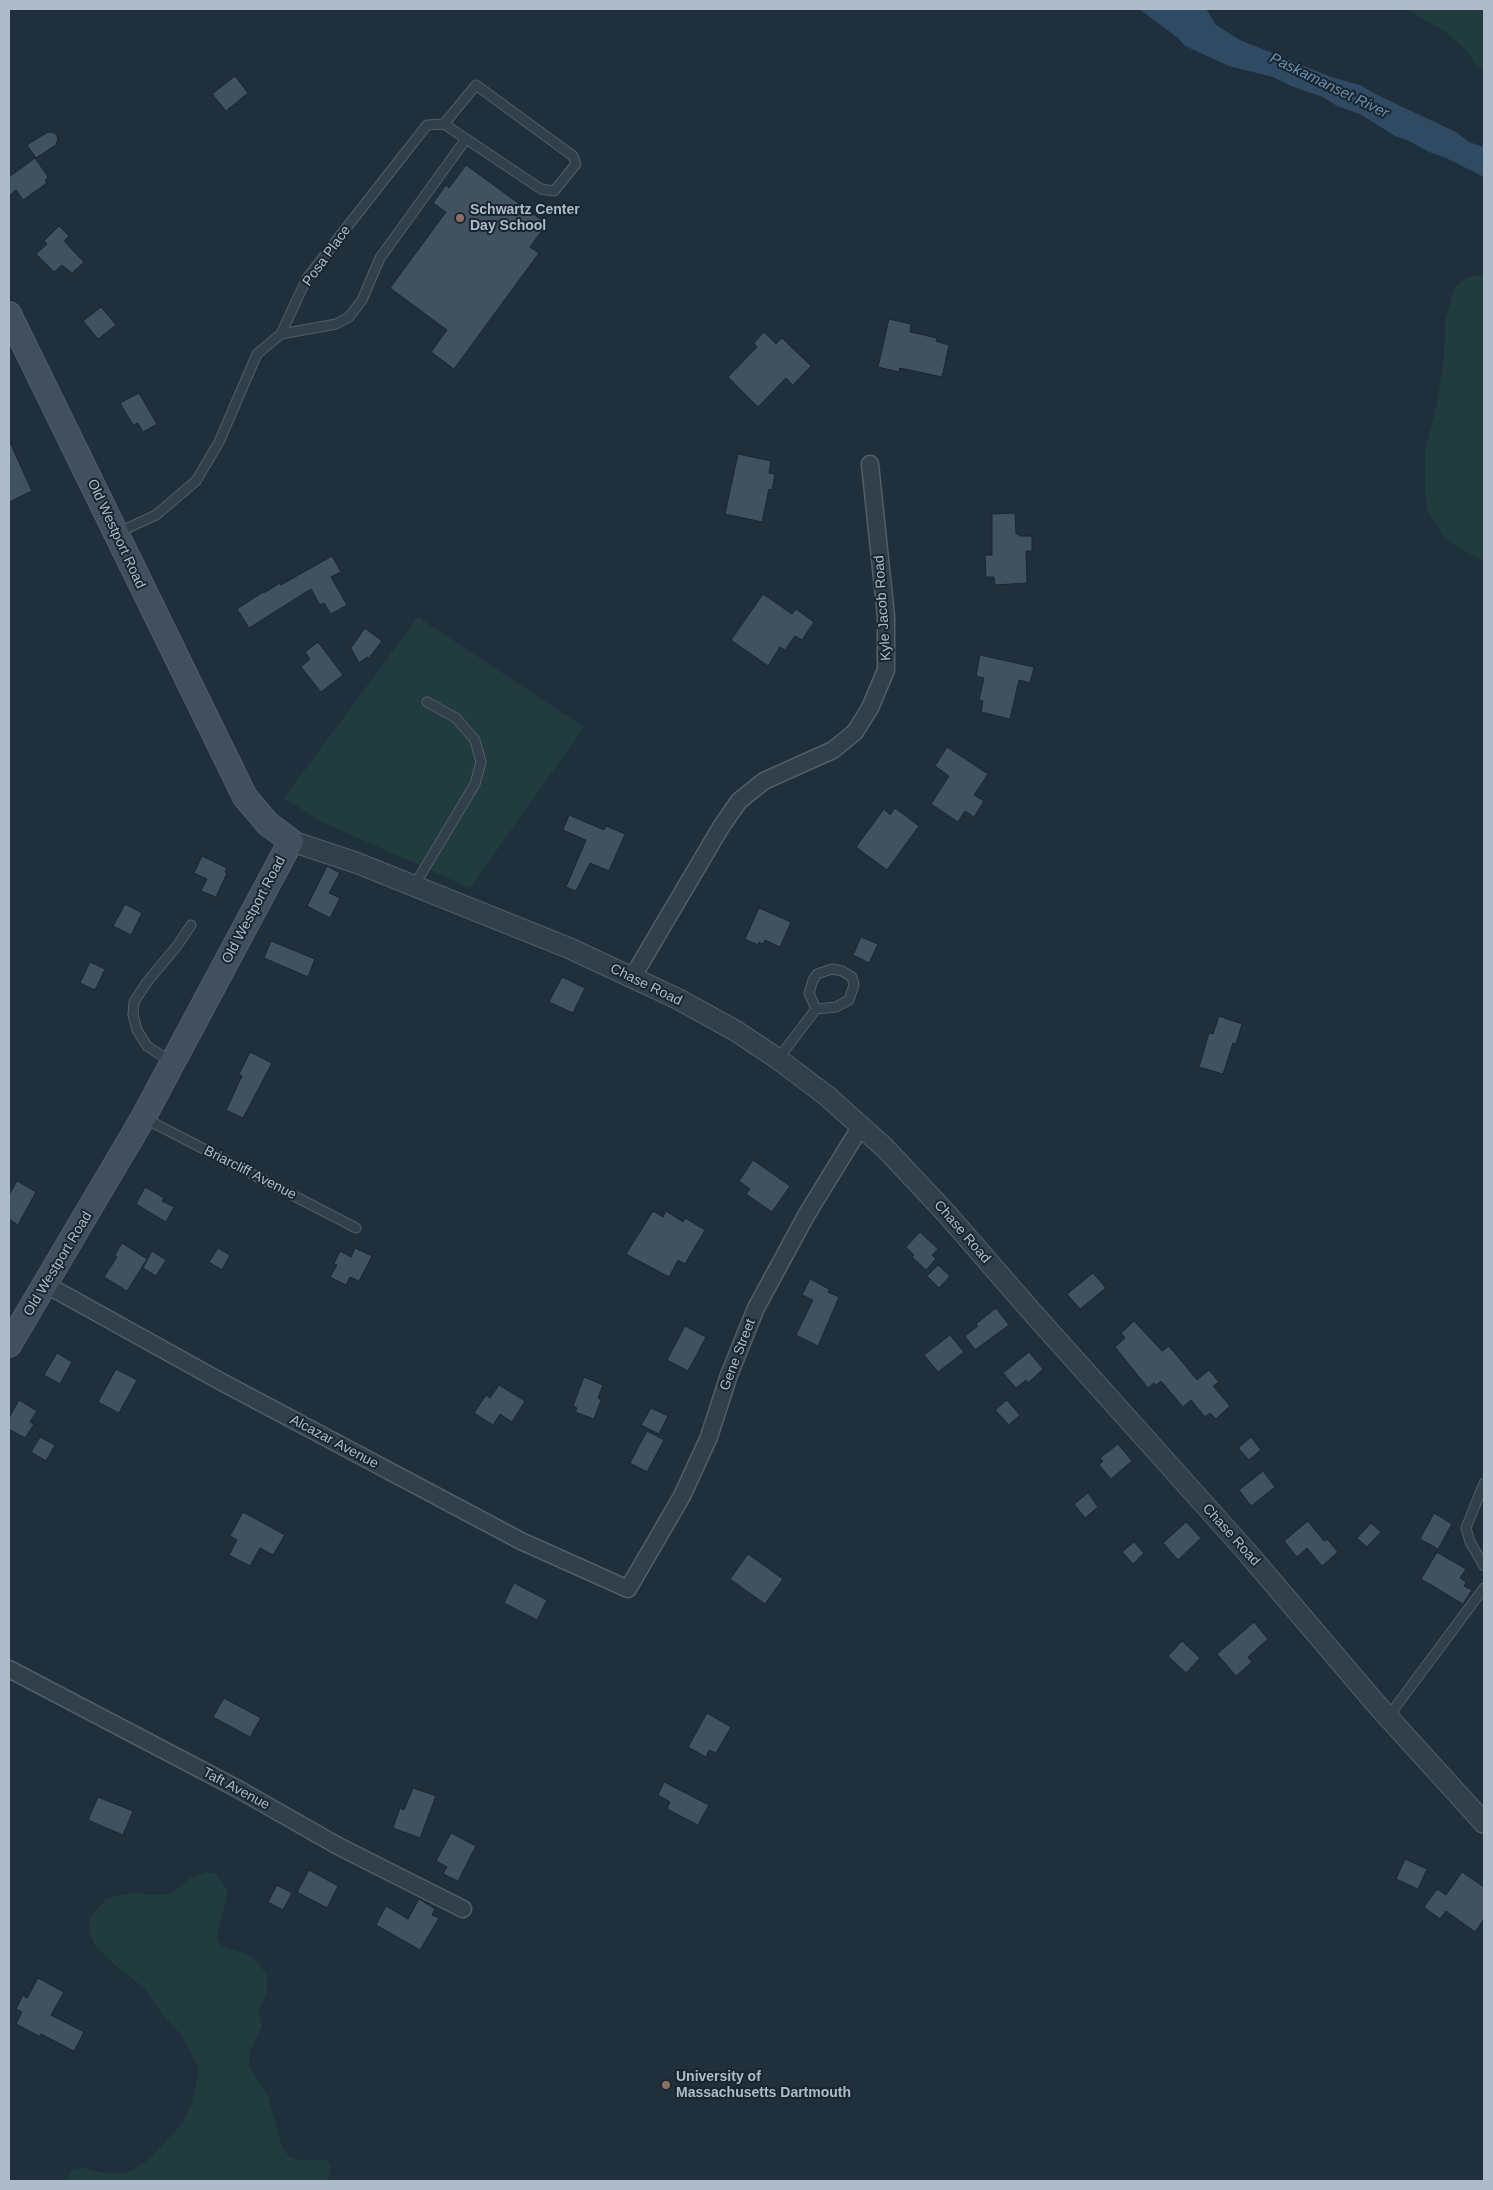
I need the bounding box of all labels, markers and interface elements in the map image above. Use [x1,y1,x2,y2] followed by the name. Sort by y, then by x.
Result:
[1267,49,1391,123] water label: Paskamanset River
[470,202,580,234] place label: Schwartz Center Day School
[454,212,466,224] marker: Schwartz Center Day School
[299,222,355,290] street label: Posa Place
[83,477,149,591] street label: Old Westport Road
[871,555,895,661] street label: Kyle Jacob Road
[219,854,289,966] street label: Old Westport Road
[607,960,685,1010] street label: Chase Road
[201,1142,299,1204] street label: Briarcliff Avenue
[930,1197,994,1267] street label: Chase Road
[20,1209,96,1319] street label: Old Westport Road
[717,1317,759,1393] street label: Gene Street
[287,1412,381,1472] street label: Alcazar Avenue
[1199,1500,1263,1570] street label: Chase Road
[200,1764,272,1814] street label: Taft Avenue
[676,2069,851,2102] place label: University of Massachusetts Dartmouth
[660,2079,672,2091] marker: University of Massachusetts Dartmouth

